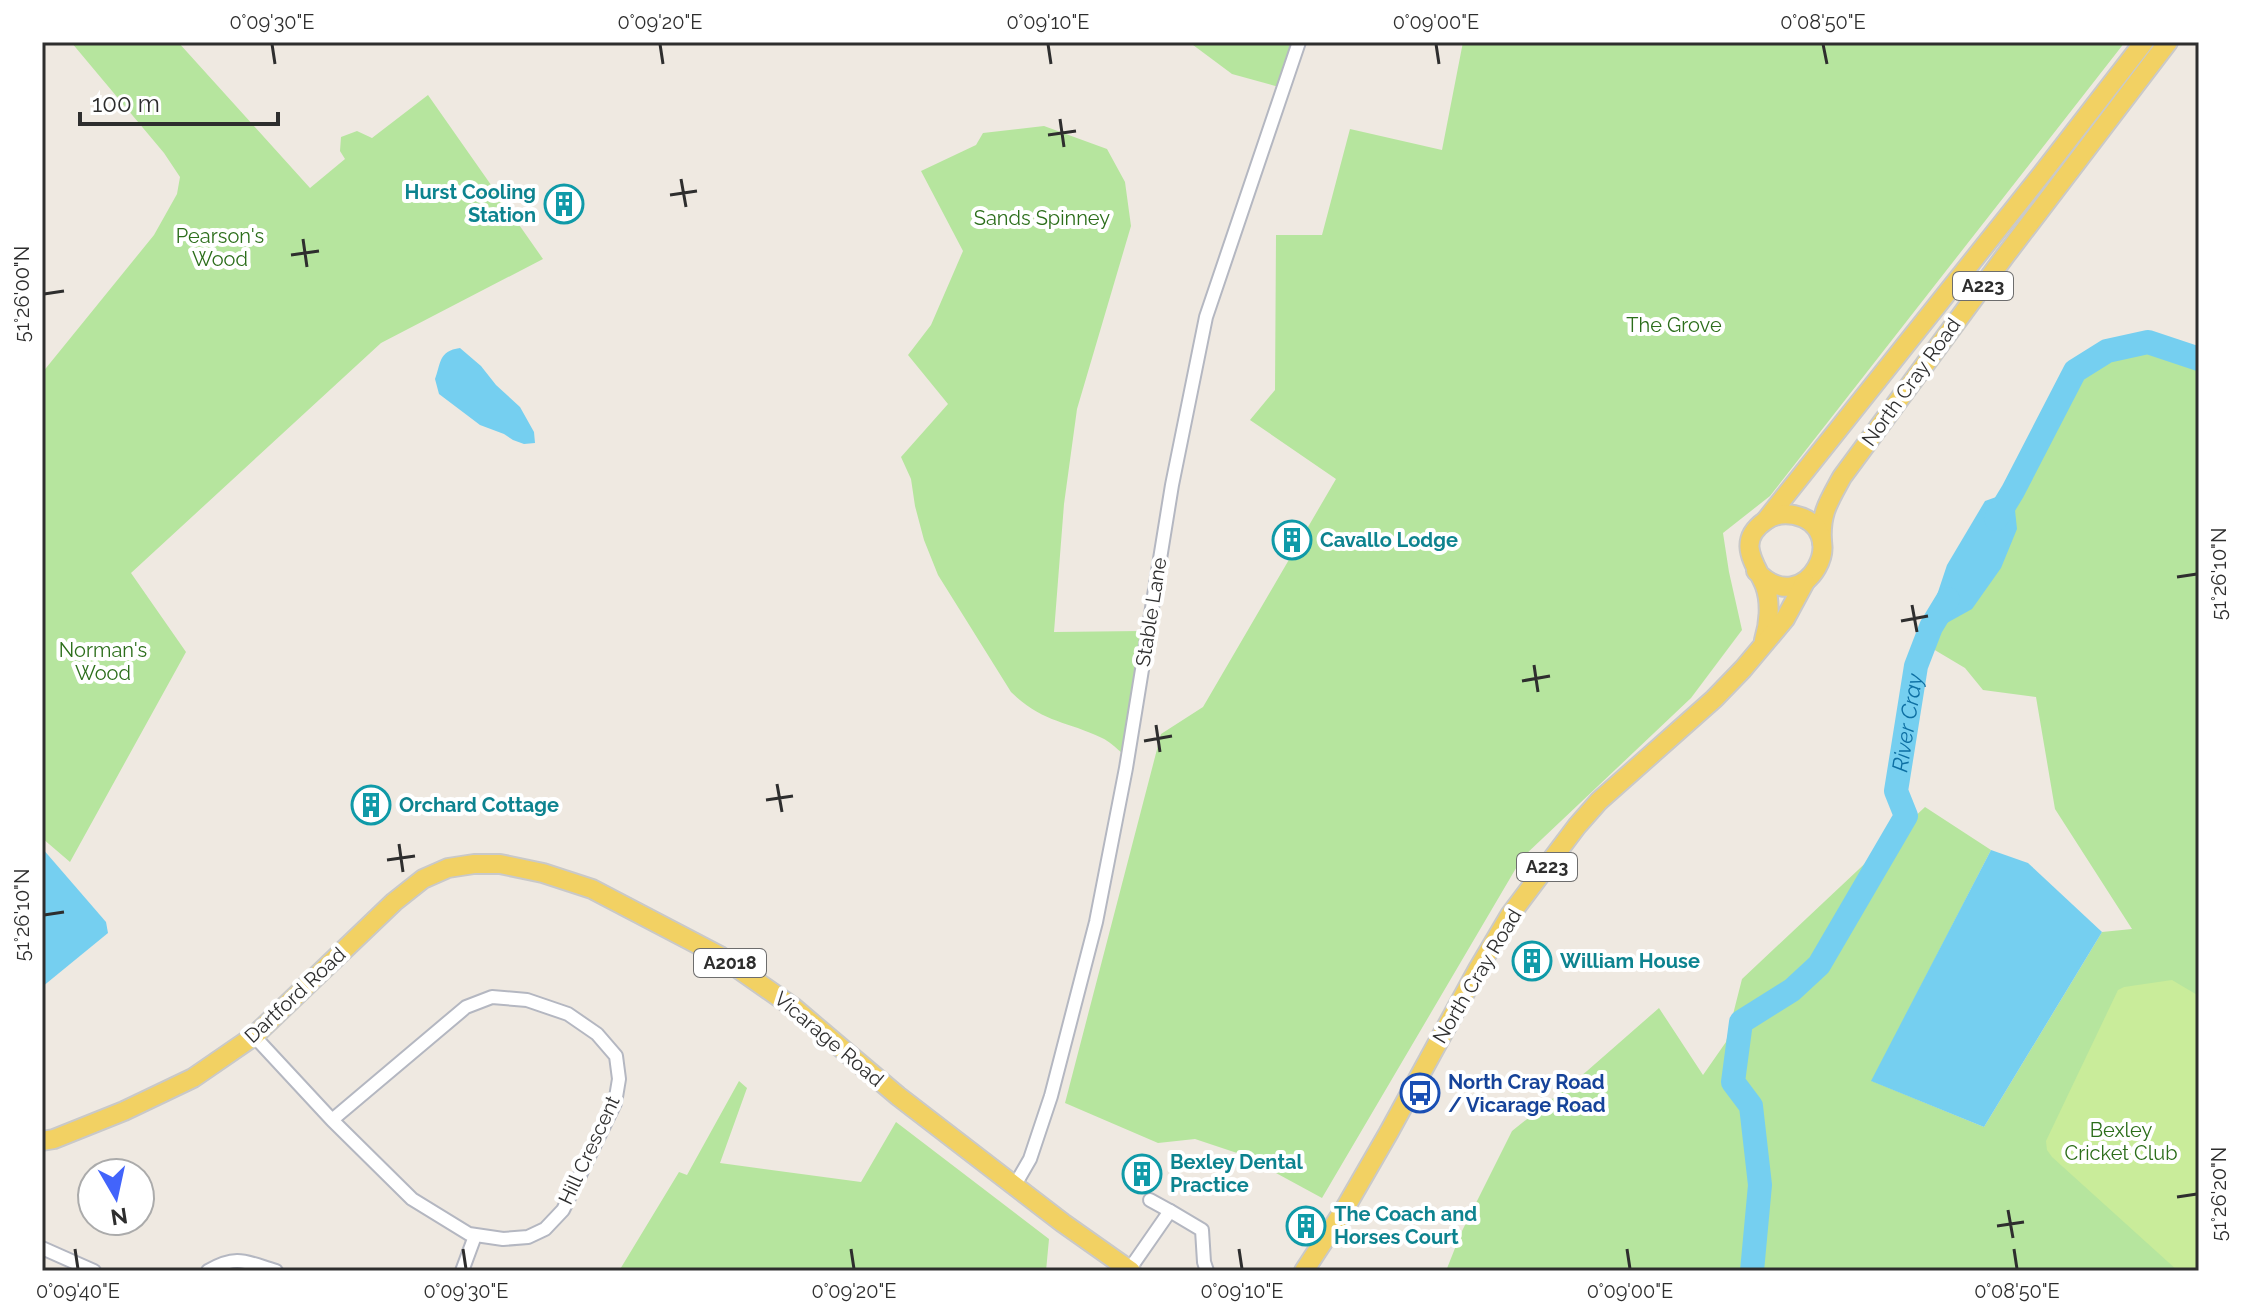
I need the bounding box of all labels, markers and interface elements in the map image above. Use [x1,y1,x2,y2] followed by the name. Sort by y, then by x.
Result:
[229,10,315,34] text: 0°09'30"E
[618,10,702,34] text: 0°09'20"E
[1006,10,1090,34] text: 0°09'10"E
[1393,10,1479,34] text: 0°09'00"E
[1780,10,1866,34] text: 0°08'50"E
[80,76,278,126] scale bar
[92,89,160,118] text: 100 m
[405,180,536,227] place label: Hurst Cooling Station
[543,183,585,225] building icon: Hurst Cooling Station
[974,206,1110,230] park label: Sands Spinney
[176,224,264,271] park label: Pearson's Wood
[10,246,34,342] text: 51°26'00"N
[1953,272,2013,300] road number: A223
[1626,313,1722,337] park label: The Grove
[1857,313,1965,451] street label: North Cray Road
[1271,519,1313,561] building icon: Cavallo Lodge
[1320,528,1458,552] place label: Cavallo Lodge
[2207,528,2231,620] text: 51°26'10"N
[1131,555,1172,668] street label: Stable Lane
[59,638,147,685] park label: Norman's Wood
[1886,671,1928,774] water label: River Cray
[350,784,392,826] building icon: Orchard Cottage
[399,793,559,817] place label: Orchard Cottage
[1517,853,1577,881] road number: A223
[10,869,34,961] text: 51°26'10"N
[1427,905,1527,1047] street label: North Cray Road
[1511,940,1553,982] building icon: William House
[240,942,350,1048] street label: Dartford Road
[694,949,766,977] road number: A2018
[1560,949,1700,973] place label: William House
[770,986,888,1092] street label: Vicarage Road
[1448,1070,1606,1117] place label: North Cray Road / Vicarage Road
[1399,1072,1441,1114] bus stop icon: North Cray Road / Vicarage Road
[553,1092,625,1208] street label: Hill Crescent
[2065,1118,2177,1165] park label: Bexley Cricket Club
[2207,1147,2231,1241] text: 51°26'20"N
[1170,1150,1304,1197] place label: Bexley Dental Practice
[1121,1153,1163,1195] building icon: Bexley Dental Practice
[76,1157,156,1237] north arrow
[1334,1202,1477,1249] place label: The Coach and Horses Court
[109,1203,129,1231] text: N
[1285,1205,1327,1247] building icon: The Coach and Horses Court
[36,1279,120,1303] text: 0°09'40"E
[423,1279,509,1303] text: 0°09'30"E
[812,1279,896,1303] text: 0°09'20"E
[1200,1279,1284,1303] text: 0°09'10"E
[1587,1279,1673,1303] text: 0°09'00"E
[1974,1279,2060,1303] text: 0°08'50"E

